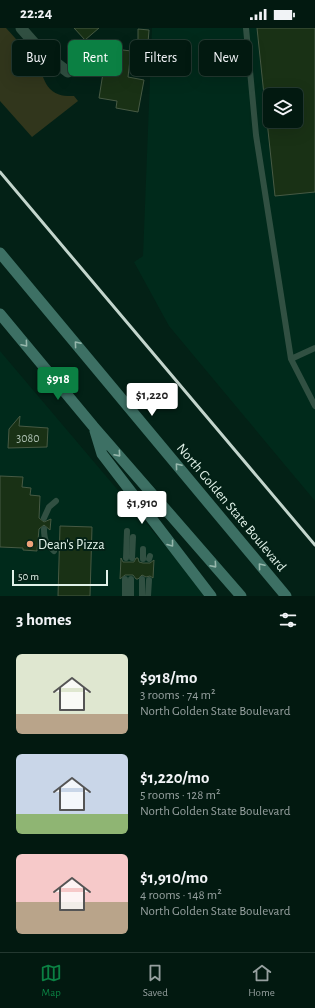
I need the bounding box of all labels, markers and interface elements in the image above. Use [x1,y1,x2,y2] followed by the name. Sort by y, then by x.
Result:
[20,6,52,21] text: 22:24
[12,40,60,76] chip: Buy
[68,40,122,76] chip: Rent
[130,40,191,76] chip: Filters
[199,40,252,76] chip: New
[263,88,303,128] map controls
[263,88,303,128] button: layers
[21,340,28,347] one-way arrow
[75,342,82,349] one-way arrow
[34,367,82,401] pin: $918
[46,373,70,386] text: $918
[119,383,185,417] pin: $1,220
[136,389,168,402] text: $1,220
[16,432,40,444] house number: 3080
[174,441,289,574] street label: North Golden State Boulevard
[113,450,120,457] one-way arrow
[176,463,183,471] one-way arrow
[109,491,175,525] pin: $1,910
[126,497,158,510] text: $1,910
[38,538,105,552] place label: Dean's Pizza
[25,539,35,549] marker: Dean's Pizza
[167,539,174,546] one-way arrow
[209,560,216,568] one-way arrow
[259,563,266,571] one-way arrow
[12,568,108,587] scale bar
[18,571,39,582] text: 50 m
[277,609,299,631] icon: filters
[16,611,72,628] text: 3 homes
[140,669,197,686] text: $918/mo
[48,670,96,718] icon: home
[140,689,216,702] text: 3 rooms · 74 m²
[140,705,290,718] text: North Golden State Boulevard
[140,769,209,786] text: $1,220/mo
[48,770,96,818] icon: home
[140,789,221,802] text: 5 rooms · 128 m²
[140,805,290,818] text: North Golden State Boulevard
[140,869,208,886] text: $1,910/mo
[48,870,96,918] icon: home
[140,889,222,902] text: 4 rooms · 148 m²
[140,905,290,918] text: North Golden State Boulevard
[40,962,62,999] tab: Map
[143,962,168,999] tab: Saved
[248,962,275,999] tab: Home

